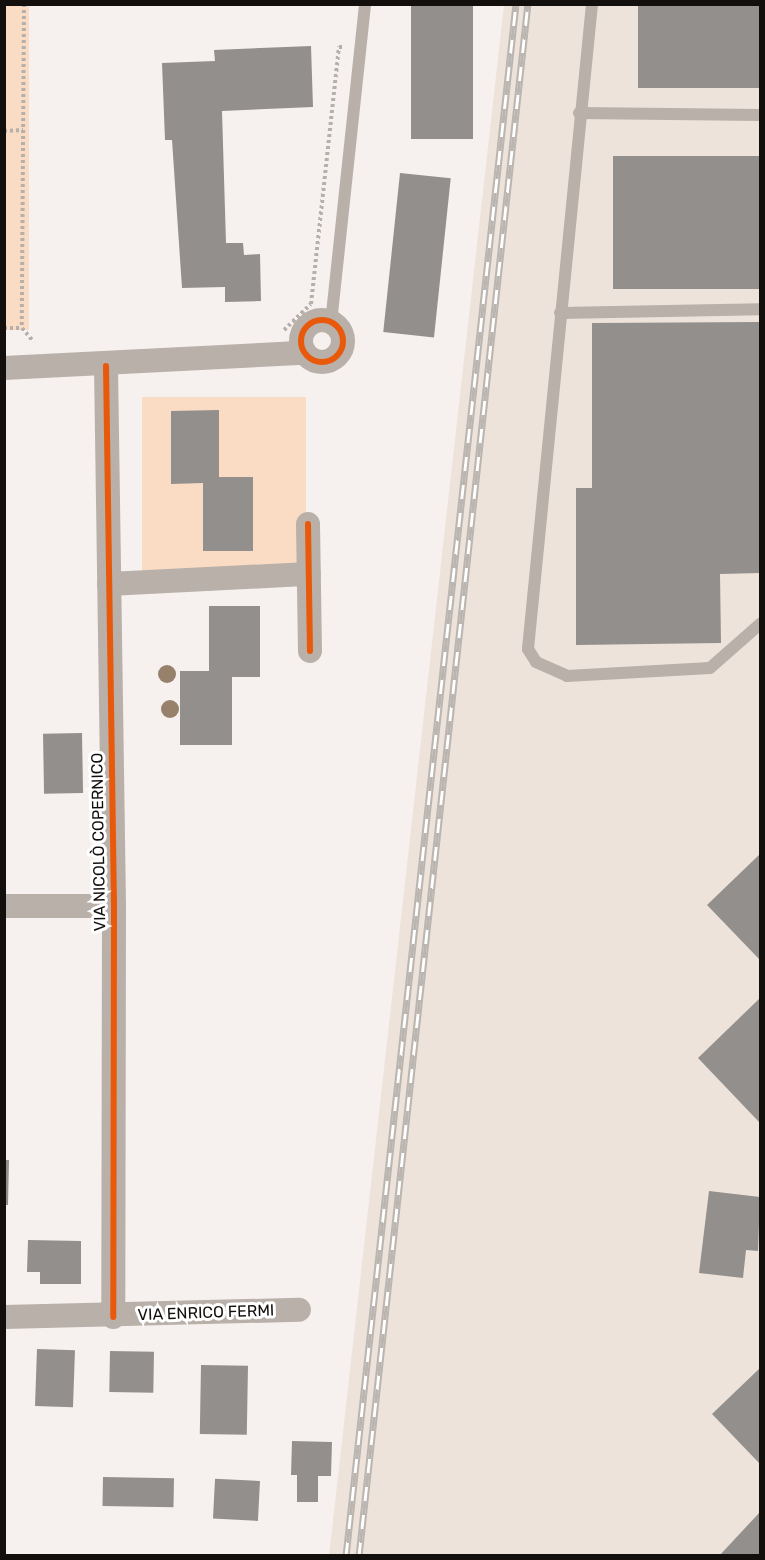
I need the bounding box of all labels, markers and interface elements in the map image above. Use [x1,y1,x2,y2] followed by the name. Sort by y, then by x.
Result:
[88,752,110,932] street label: VIA NICOLÒ COPERNICO
[137,1301,275,1325] street label: VIA ENRICO FERMI

